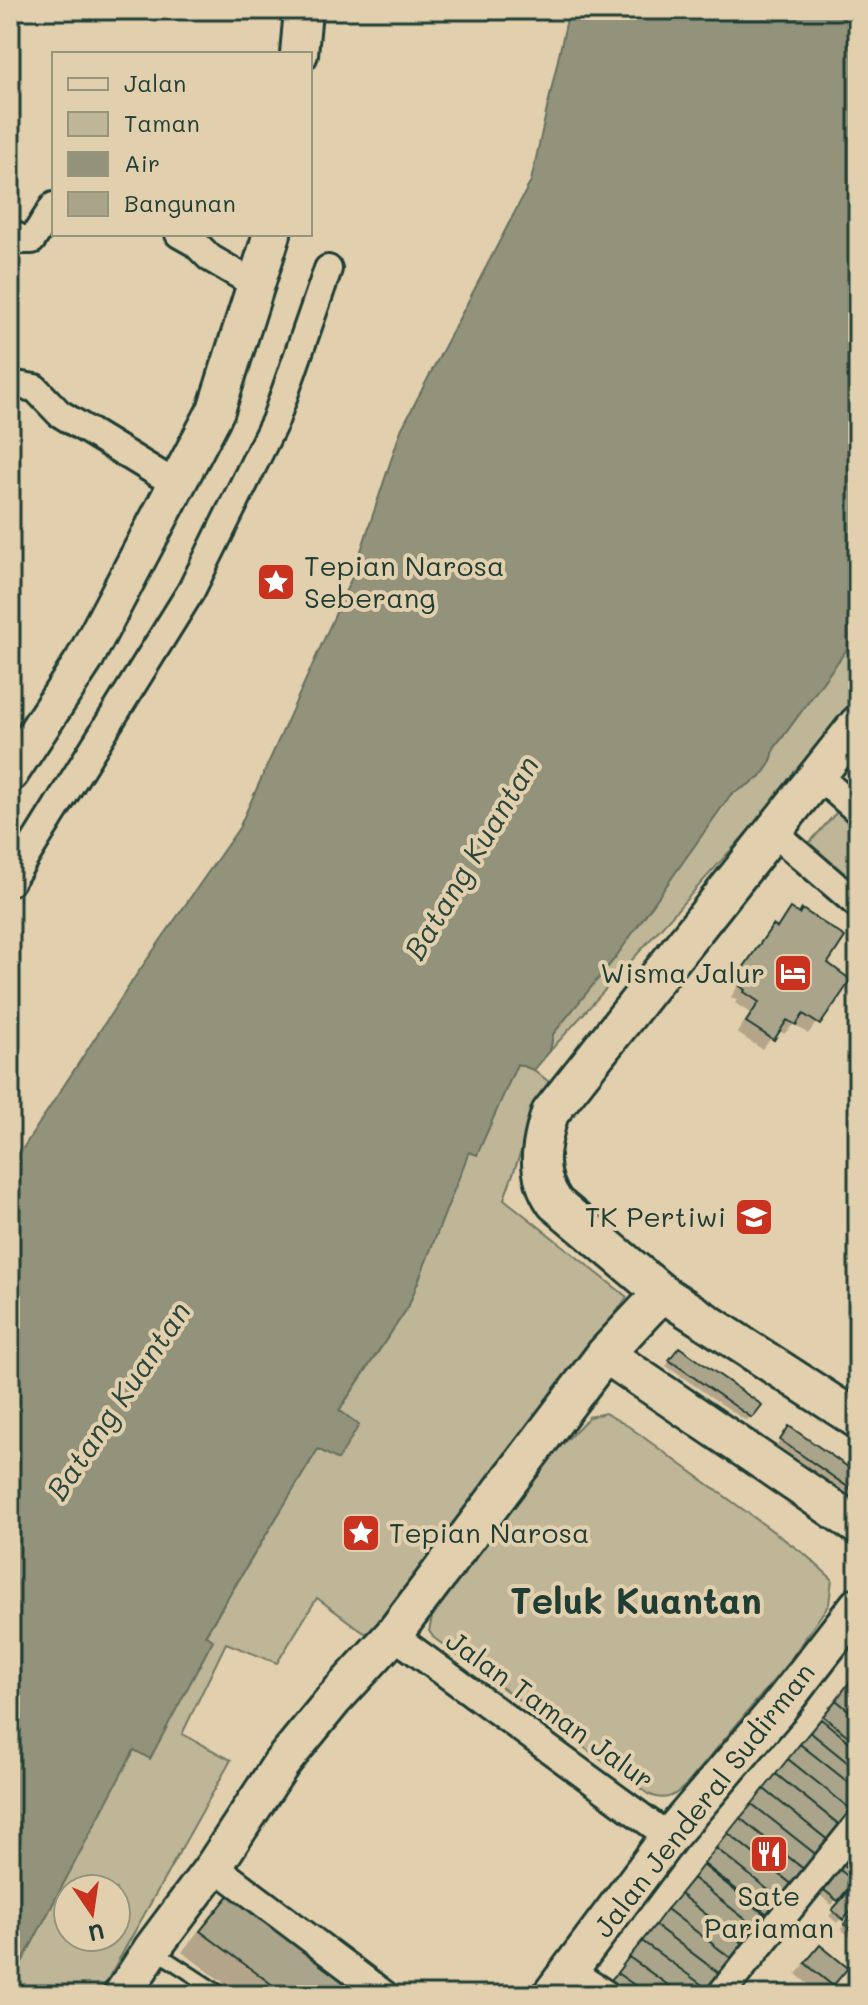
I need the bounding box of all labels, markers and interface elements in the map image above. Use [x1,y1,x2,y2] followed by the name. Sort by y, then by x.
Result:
[52,52,312,236] legend
[124,67,186,98] text: Jalan
[124,107,200,138] text: Taman
[124,147,160,178] text: Air
[124,187,236,218] text: Bangunan
[304,547,505,615] place label: Tepian Narosa Seberang
[255,561,297,603] place icon: Tepian Narosa Seberang
[394,748,547,966] water label: Batang Kuantan
[772,952,814,994] hotel icon: Wisma Jalur
[600,954,765,990] place label: Wisma Jalur
[733,1196,775,1238] school or university icon: TK Pertiwi
[585,1198,726,1234] place label: TK Pertiwi
[36,1293,199,1507] water label: Batang Kuantan
[340,1512,382,1554] place icon: Tepian Narosa
[389,1514,590,1550] place label: Tepian Narosa
[510,1576,762,1623] district label: Teluk Kuantan
[440,1622,662,1797] street label: Jalan Taman Jalur
[585,1655,822,1944] street label: Jalan Jenderal Sudirman
[748,1833,790,1875] restaurant icon: Sate Pariaman
[52,1873,132,1953] north arrow
[704,1877,834,1945] place label: Sate Pariaman
[86,1917,107,1949] text: U

